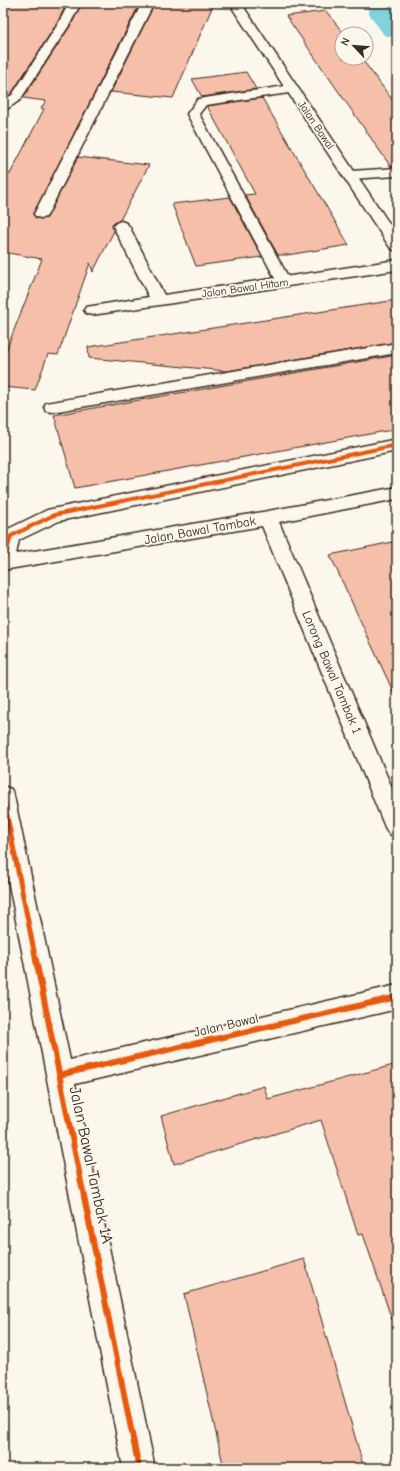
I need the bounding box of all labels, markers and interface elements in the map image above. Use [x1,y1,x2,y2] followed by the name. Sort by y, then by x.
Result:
[334,26,374,66] north arrow
[338,36,353,48] text: N
[295,98,337,152] street label: Jalan Bawal
[201,275,289,301] street label: Jalan Bawal Hitam
[143,513,258,547] street label: Jalan Bawal Tambak
[299,608,365,736] street label: Lorong Bawal Tambak 1
[192,1010,260,1040] street label: Jalan Bawal
[66,1085,116,1245] street label: Jalan Bawal Tambak 1A

